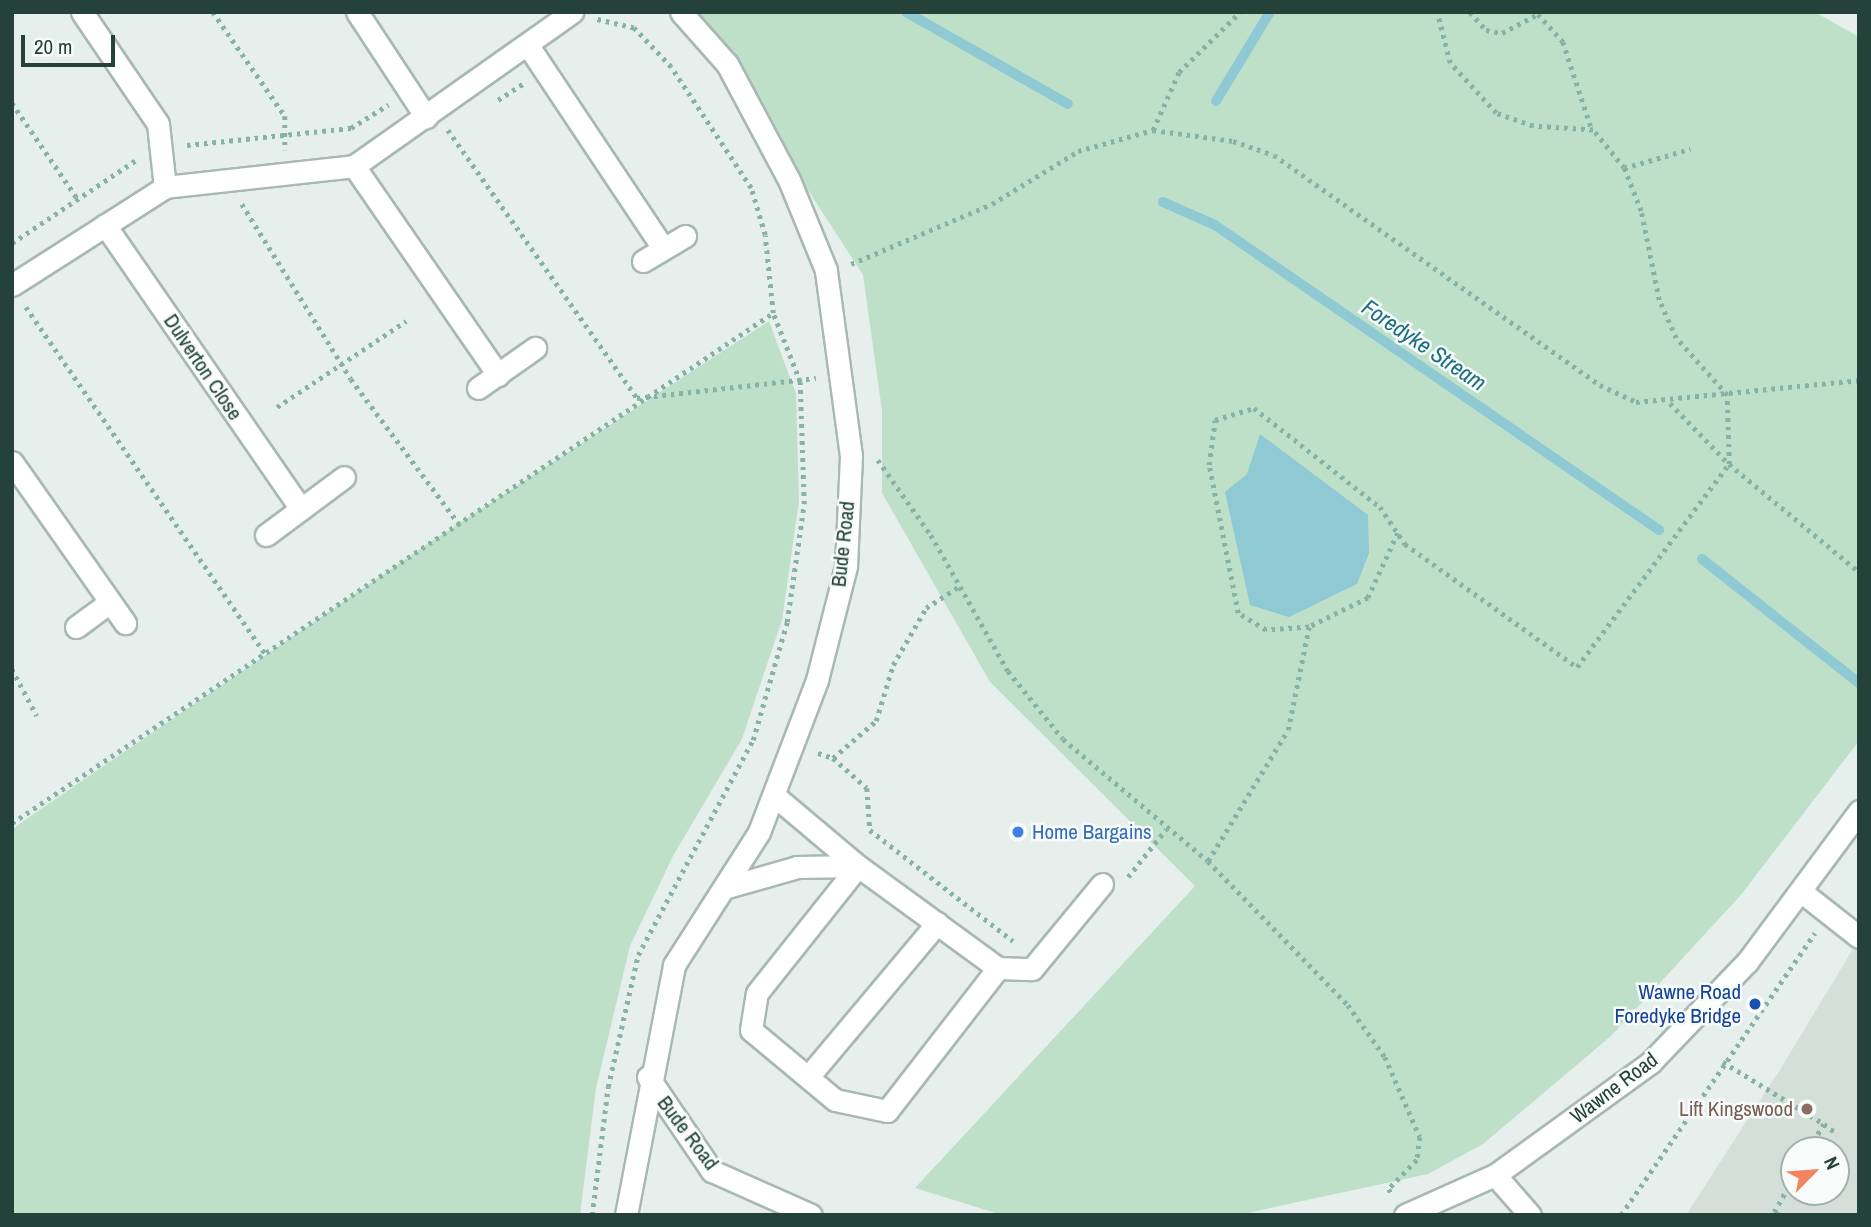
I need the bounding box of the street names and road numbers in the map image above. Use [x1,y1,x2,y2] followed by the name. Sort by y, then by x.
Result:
[158,309,248,425] street label: Dulverton Close
[826,500,860,588] street label: Bude Road
[1565,1047,1663,1129] street label: Wawne Road
[652,1091,724,1175] street label: Bude Road

